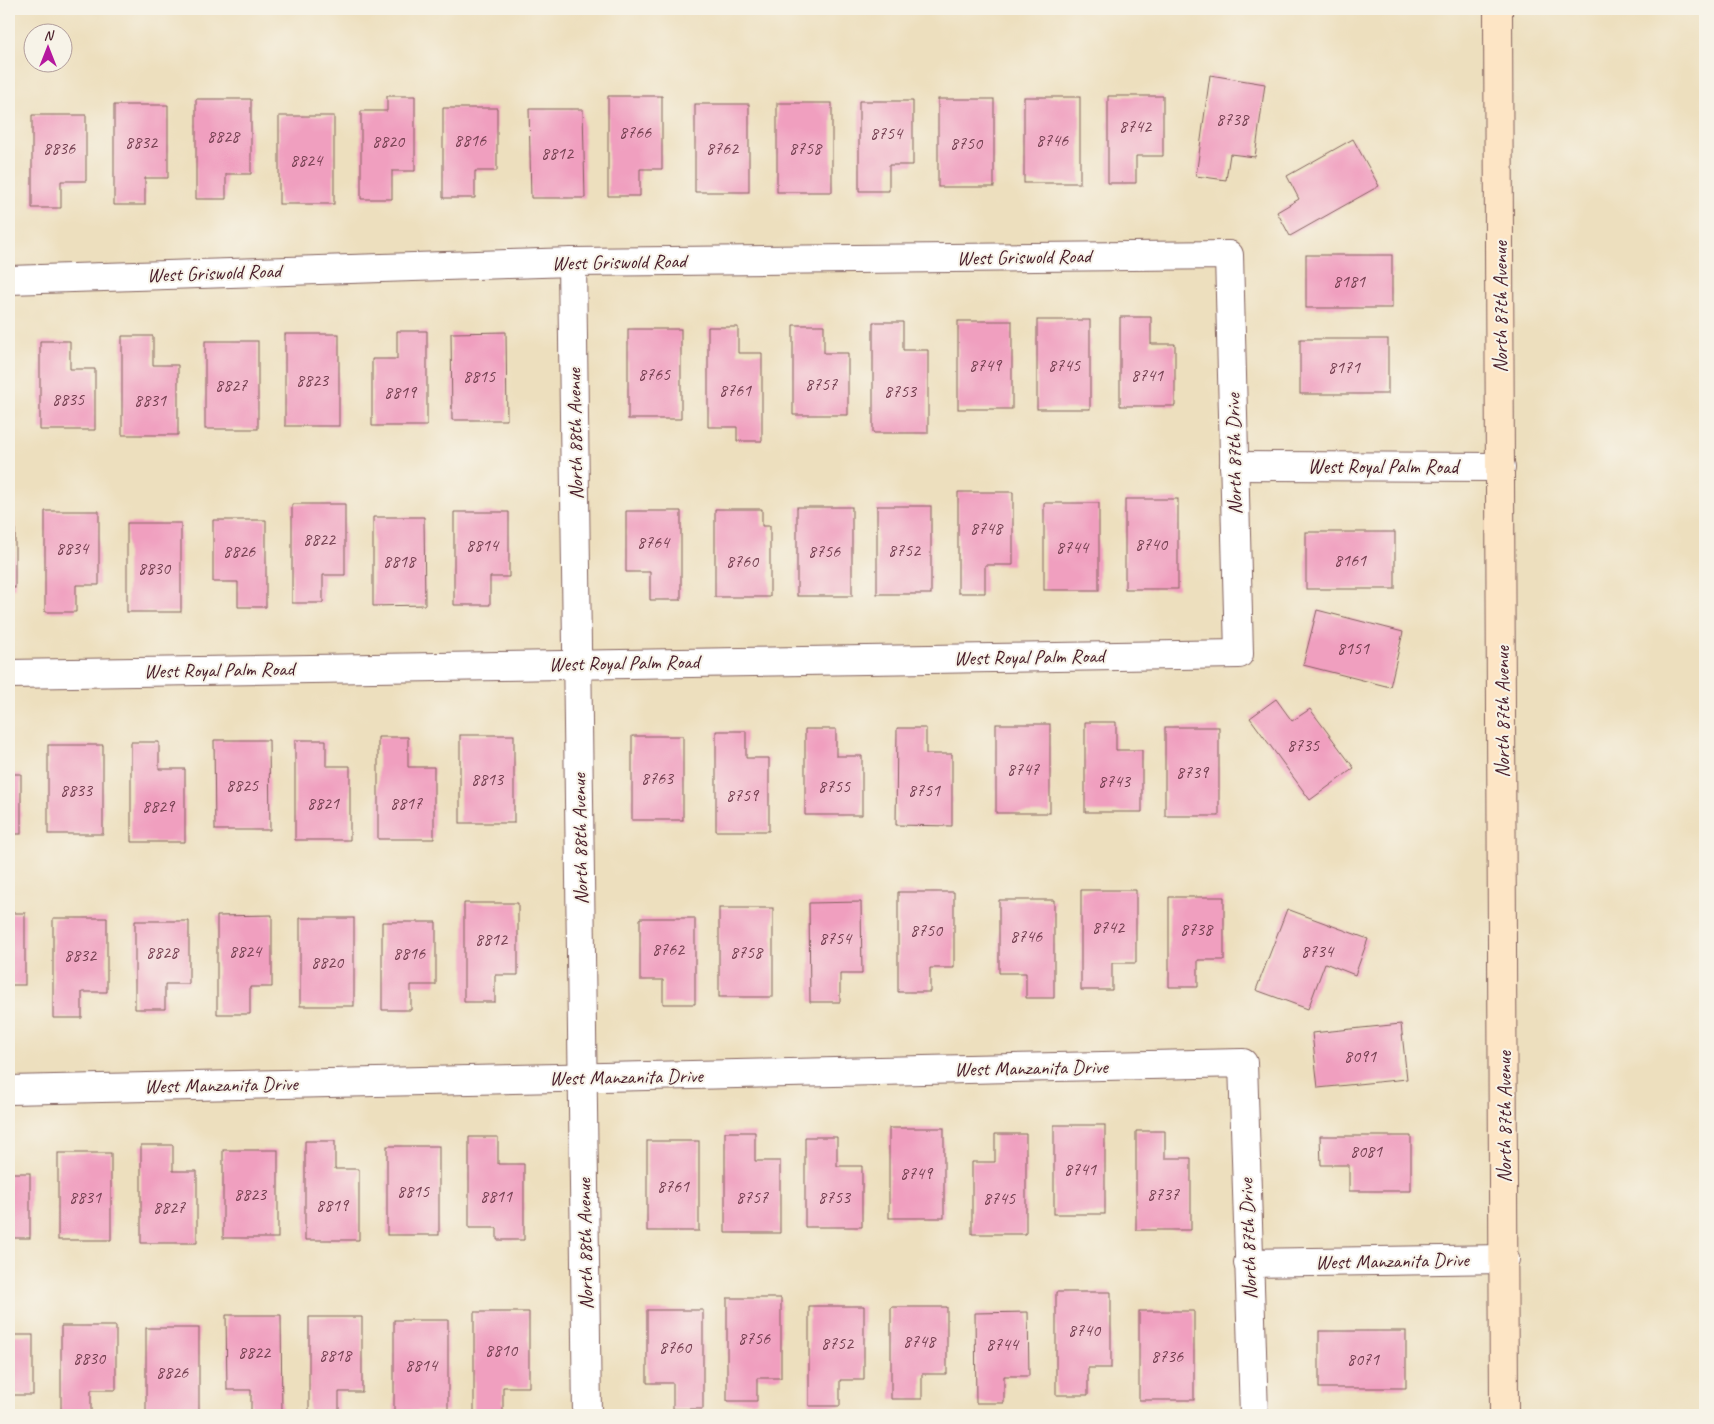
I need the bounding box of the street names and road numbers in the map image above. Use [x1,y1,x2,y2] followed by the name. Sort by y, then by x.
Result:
[1488,240,1513,373] street label: North 87th Avenue
[957,243,1094,271] street label: West Griswold Road
[552,248,689,276] street label: West Griswold Road
[147,258,285,288] street label: West Griswold Road
[561,367,589,500] street label: North 88th Avenue
[1220,392,1248,515] street label: North 87th Drive
[1308,454,1461,479] street label: West Royal Palm Road
[954,643,1107,671] street label: West Royal Palm Road
[1490,645,1515,778] street label: North 87th Avenue
[549,649,702,677] street label: West Royal Palm Road
[144,656,297,684] street label: West Royal Palm Road
[566,772,594,905] street label: North 88th Avenue
[1492,1050,1517,1183] street label: North 87th Avenue
[954,1054,1109,1082] street label: West Manzanita Drive
[549,1063,704,1091] street label: West Manzanita Drive
[144,1071,299,1099] street label: West Manzanita Drive
[571,1177,599,1310] street label: North 88th Avenue
[1233,1177,1263,1300] street label: North 87th Drive
[1315,1247,1470,1275] street label: West Manzanita Drive

